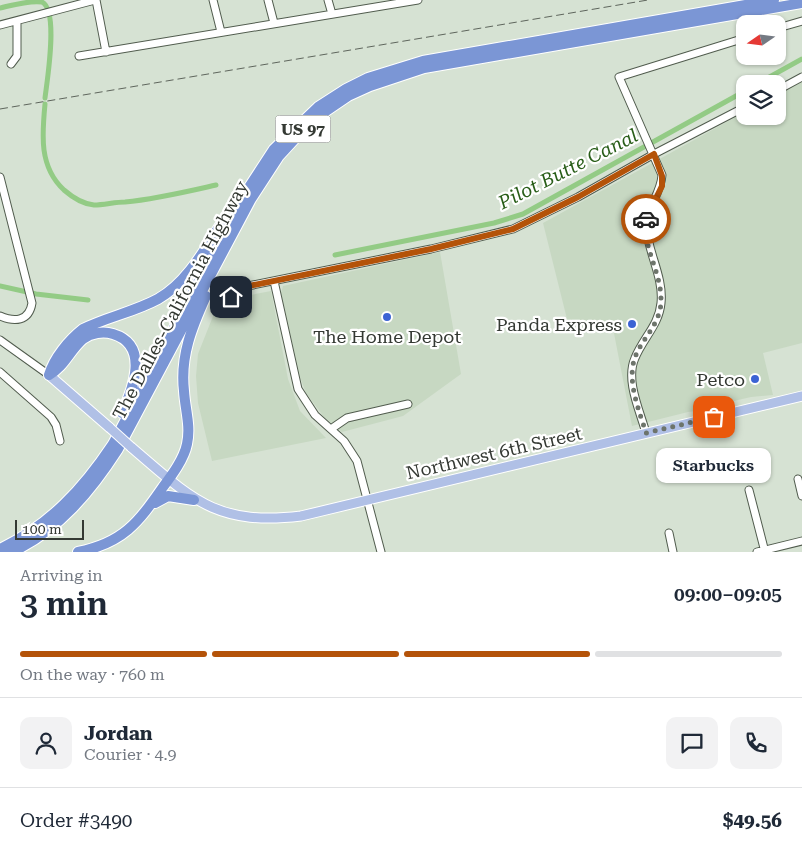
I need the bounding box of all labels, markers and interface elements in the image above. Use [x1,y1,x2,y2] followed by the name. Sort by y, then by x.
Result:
[736,15,786,65] north arrow
[736,15,786,125] map controls
[736,75,786,125] button: layers
[276,116,330,142] road number: US 97
[493,124,642,215] water label: Pilot Butte Canal
[108,177,252,423] street label: The Dalles-California Highway
[621,194,671,244] courier
[632,205,660,233] icon: car
[210,276,252,318] pin
[217,283,245,311] icon: home
[381,311,393,323] marker: The Home Depot
[496,314,622,335] place label: Panda Express
[626,318,638,330] marker: Panda Express
[313,326,461,347] place label: The Home Depot
[696,369,745,390] place label: Petco
[749,373,761,385] marker: Petco
[693,396,735,438] pin
[700,403,728,431] icon: bag
[404,422,584,483] street label: Northwest 6th Street
[656,447,772,482] callout: Starbucks
[673,456,754,475] text: Starbucks
[15,517,84,540] scale bar
[22,521,62,537] text: 100 m
[20,566,103,585] text: Arriving in
[674,583,782,606] text: 09:00–09:05
[20,585,108,623] text: 3 min
[20,665,165,684] text: On the way · 760 m
[20,717,72,769] button: person
[666,717,718,769] button: chat
[730,717,782,769] button: phone
[84,722,153,745] text: Jordan
[84,745,177,764] text: Courier · 4.9
[20,809,132,832] text: Order #3490
[723,809,782,832] text: $49.56

